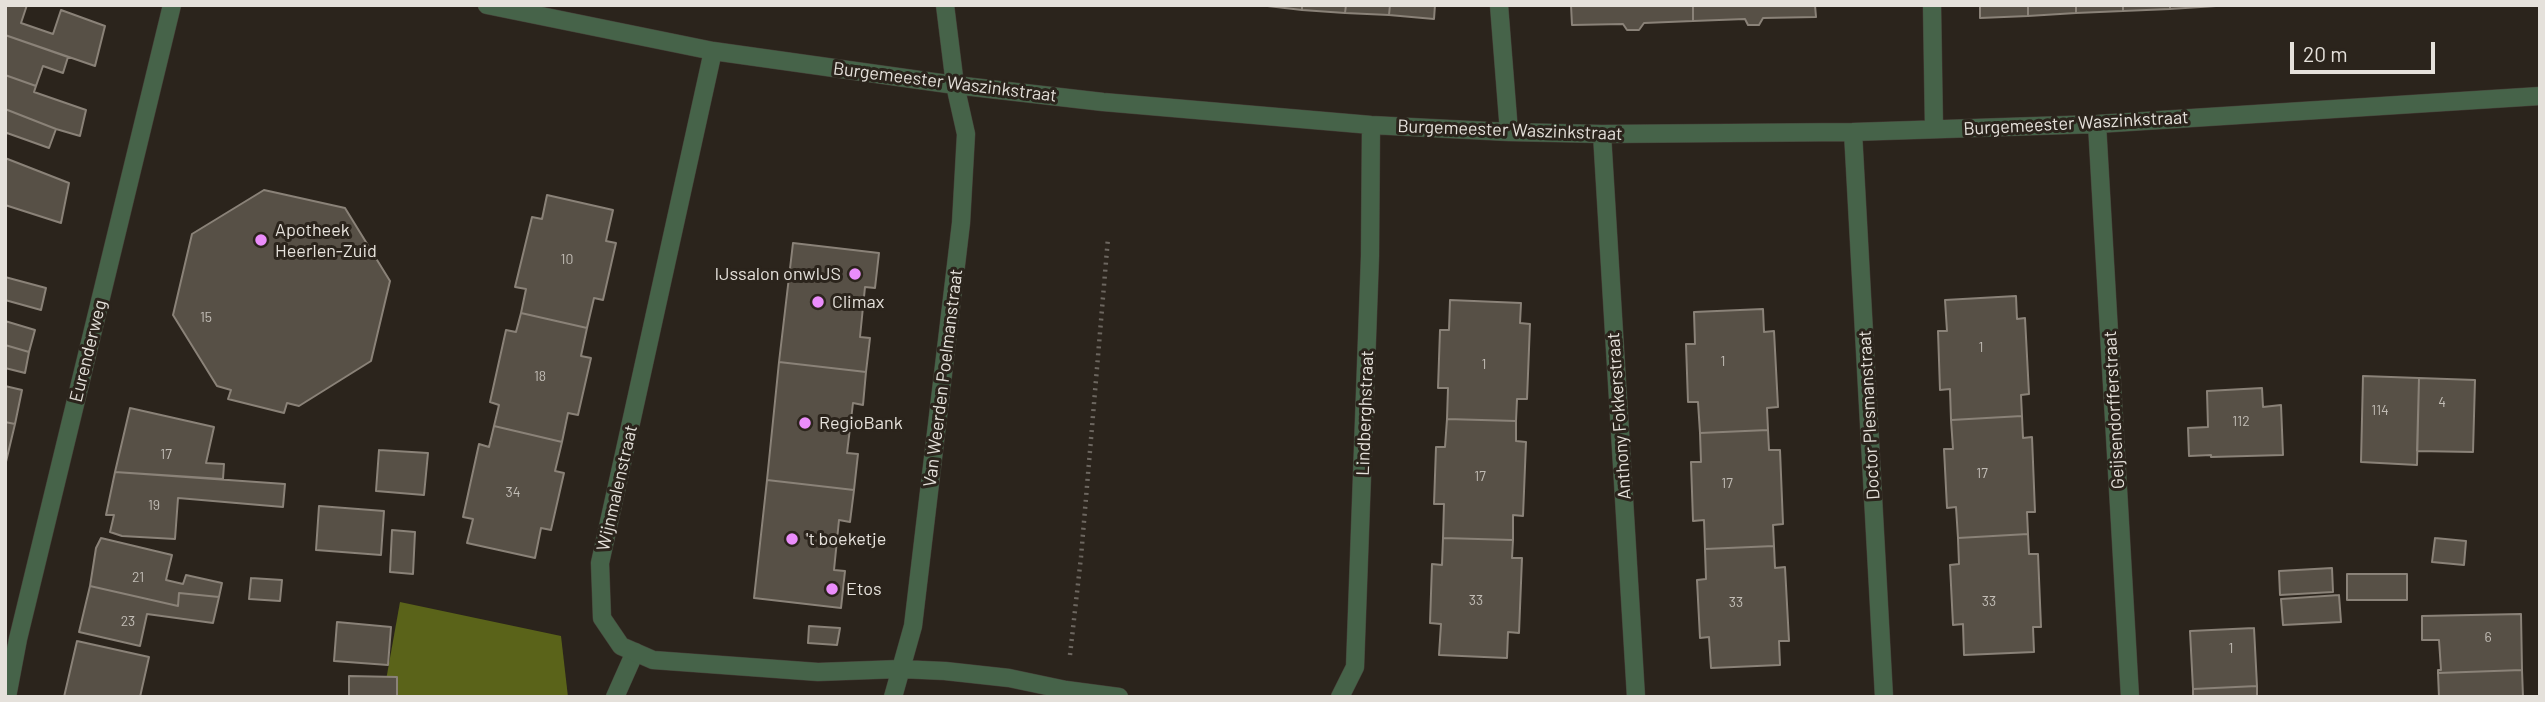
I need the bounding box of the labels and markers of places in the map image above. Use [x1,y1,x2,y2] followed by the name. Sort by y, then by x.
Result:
[275,219,377,262] place label: Apotheek Heerlen-Zuid
[253,232,269,248] marker: Apotheek Heerlen-Zuid
[715,263,841,285] place label: IJssalon onwIJS
[847,266,863,282] marker: IJssalon onwIJS
[832,291,884,313] place label: Climax
[810,294,826,310] marker: Climax
[819,412,903,434] place label: RegioBank
[797,415,813,431] marker: RegioBank
[806,528,886,550] place label: 't boeketje
[784,531,800,547] marker: 't boeketje
[846,578,882,600] place label: Etos
[824,581,840,597] marker: Etos

